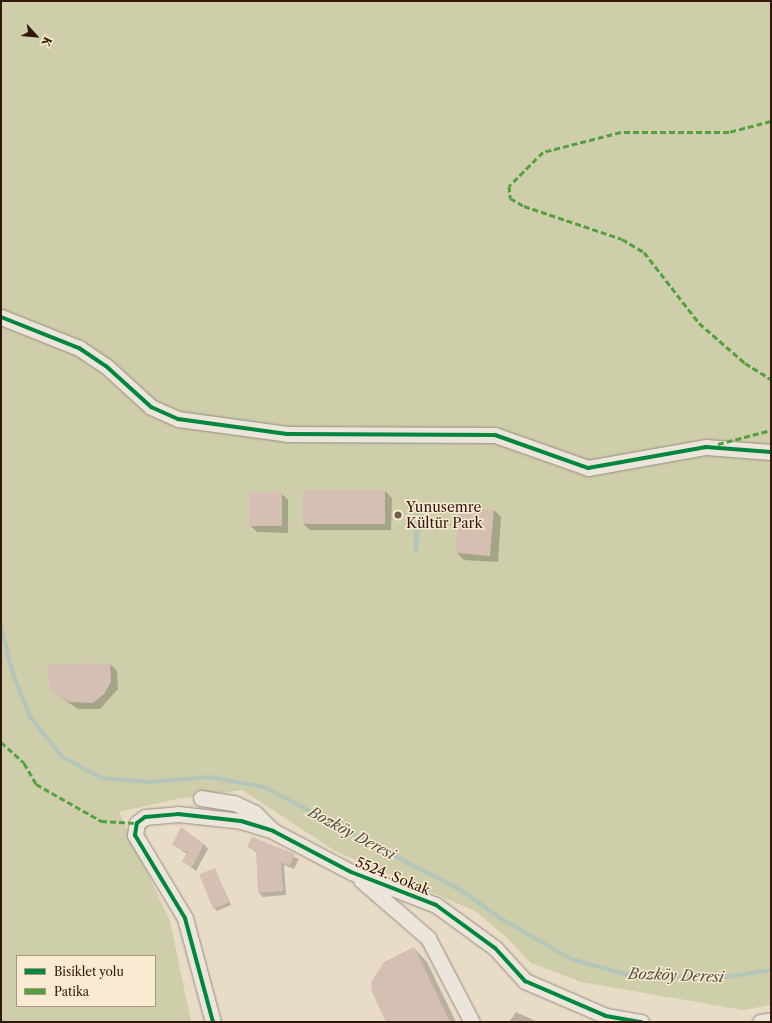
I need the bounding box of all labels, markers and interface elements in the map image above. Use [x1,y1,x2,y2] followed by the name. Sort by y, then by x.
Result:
[16,16,56,56] north arrow
[38,34,55,49] text: K
[406,499,483,532] place label: Yunusemre Kültür Park
[393,510,403,520] marker: Yunusemre Kültür Park
[305,803,399,863] water label: Bozköy Deresi
[353,853,433,899] street label: 5524. Sokak
[16,955,156,1007] legend
[54,964,124,979] text: Bisiklet yolu
[628,964,724,986] water label: Bozköy Deresi
[54,984,89,999] text: Patika

